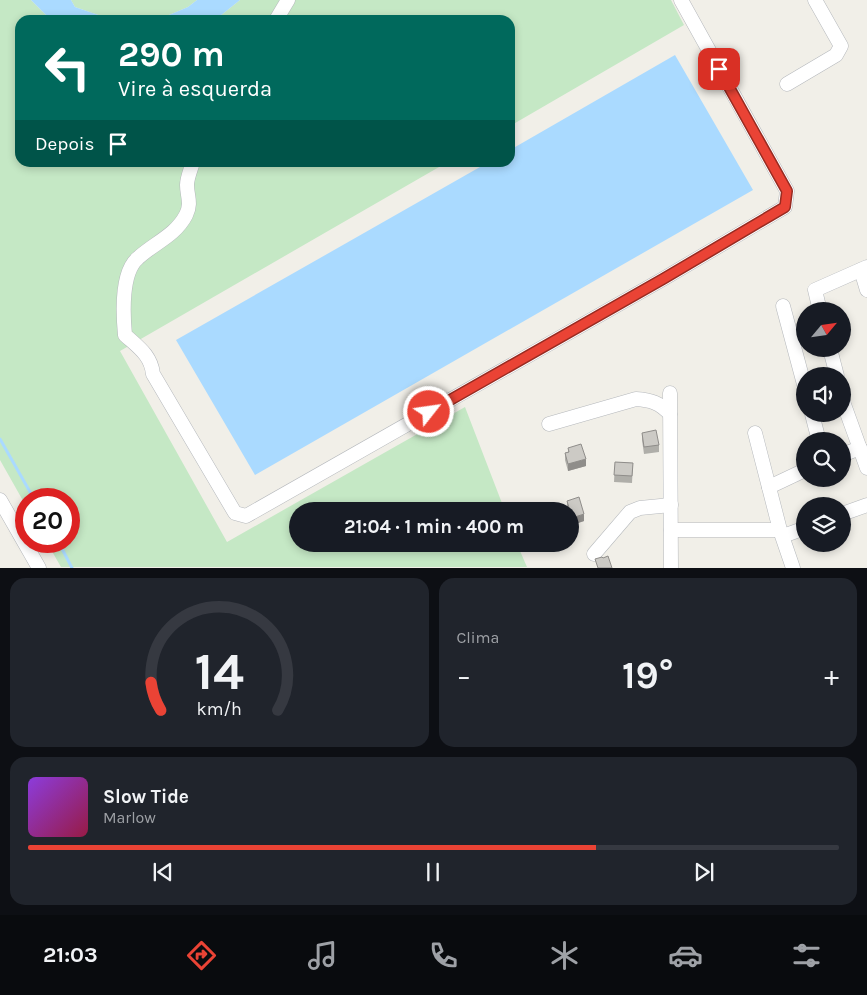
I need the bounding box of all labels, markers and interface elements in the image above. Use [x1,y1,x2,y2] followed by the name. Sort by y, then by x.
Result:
[118,34,225,75] text: 290 m
[35,35,100,100] icon: left
[698,48,740,90] pin
[705,55,733,83] icon: arrive
[118,76,272,102] text: Vire à esquerda
[104,130,132,158] icon: arrive
[35,133,94,155] text: Depois
[796,302,851,358] north arrow
[796,302,851,552] map controls
[796,367,851,422] button: sound
[402,385,454,437] position arrow
[796,432,851,487] button: search
[15,488,80,553] speed limit sign: 20
[796,497,851,552] button: layers
[344,516,524,538] text: 21:04 · 1 min · 400 m
[457,628,499,647] text: Clima
[195,641,244,702] text: 14
[622,653,674,698] text: 19°
[457,659,471,692] text: −
[824,659,839,692] text: +
[197,699,242,720] text: km/h
[103,786,189,808] text: Slow Tide
[103,808,156,827] text: Marlow
[149,858,177,886] icon: previous
[419,858,447,886] icon: pause
[690,858,718,886] icon: next
[184,938,219,973] icon: directions
[305,938,340,973] icon: music
[426,938,461,973] icon: phone
[547,938,582,973] icon: climate
[668,938,703,973] icon: car
[789,938,824,973] icon: filters
[43,942,98,968] text: 21:03

